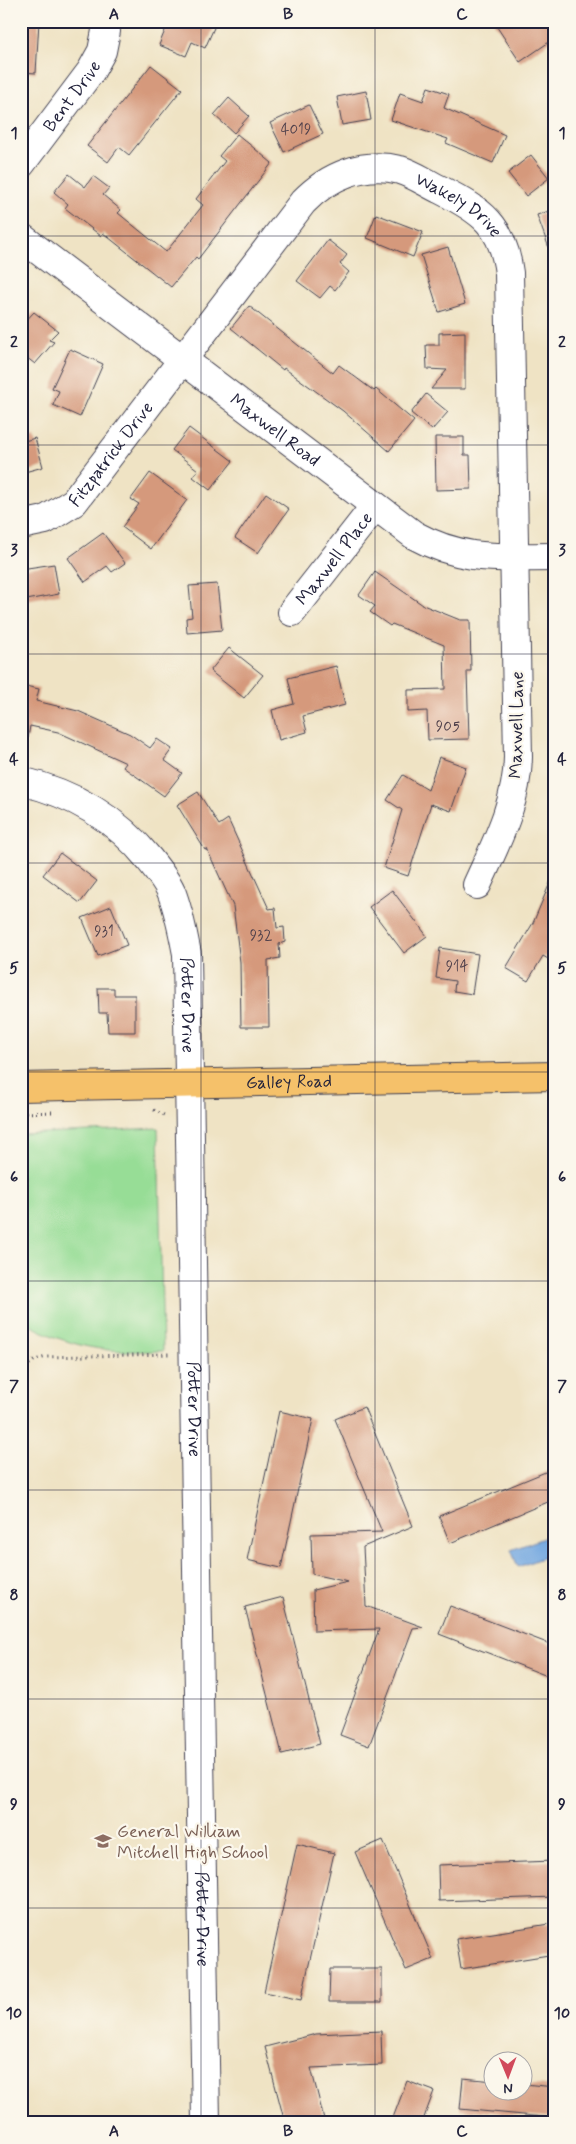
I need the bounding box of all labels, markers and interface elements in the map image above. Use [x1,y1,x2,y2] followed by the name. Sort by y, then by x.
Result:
[109,4,119,25] text: A
[283,4,293,25] text: B
[456,4,468,25] text: C
[38,57,107,137] street label: Bent Drive
[281,120,311,140] house number: 4019
[10,123,18,144] text: 1
[558,123,566,144] text: 1
[410,167,507,242] street label: Wakely Drive
[10,332,18,353] text: 2
[558,332,566,353] text: 2
[225,389,325,473] street label: Maxwell Road
[63,397,159,512] street label: Fitzpatrick Drive
[291,507,379,611] street label: Maxwell Place
[10,540,18,561] text: 3
[558,540,566,561] text: 3
[504,671,530,779] street label: Maxwell Lane
[436,717,460,737] house number: 905
[9,749,19,770] text: 4
[557,749,567,770] text: 4
[94,922,114,942] house number: 931
[250,926,272,946] house number: 932
[174,957,200,1053] street label: Potter Drive
[446,957,468,977] house number: 914
[9,958,19,979] text: 5
[557,958,567,979] text: 5
[246,1070,332,1095] street label: Galley Road
[10,1167,18,1188] text: 6
[558,1167,566,1188] text: 6
[181,1361,206,1457] street label: Potter Drive
[9,1376,19,1397] text: 7
[557,1376,567,1397] text: 7
[9,1585,19,1606] text: 8
[557,1585,567,1606] text: 8
[10,1794,18,1815] text: 9
[558,1794,566,1815] text: 9
[117,1820,268,1865] place label: General William Mitchell High School
[93,1831,113,1851] school or university icon: General William Mitchell High School
[189,1871,214,1967] street label: Potter Drive
[6,2003,22,2024] text: 10
[554,2003,570,2024] text: 10
[484,2052,534,2102] north arrow
[503,2079,513,2097] text: N
[109,2121,119,2142] text: A
[283,2121,293,2142] text: B
[456,2121,468,2142] text: C

